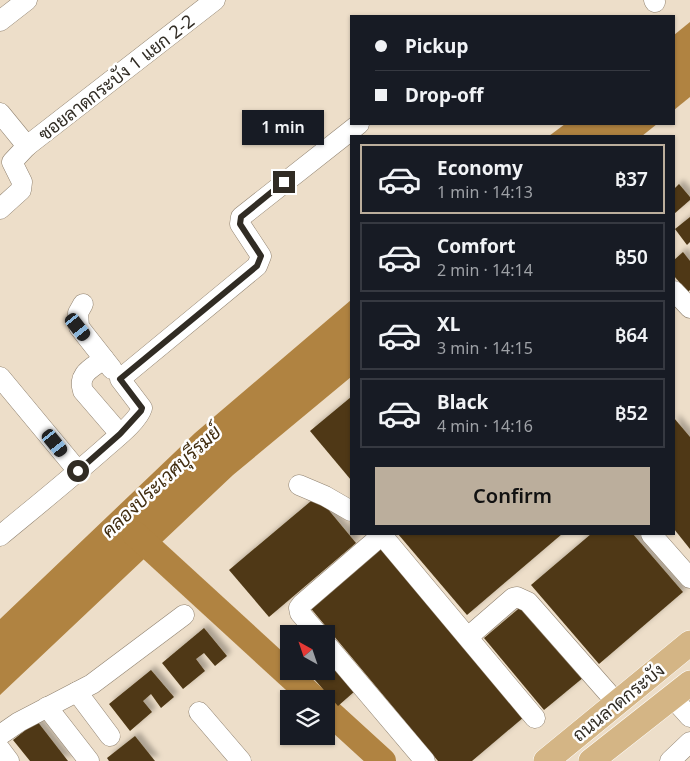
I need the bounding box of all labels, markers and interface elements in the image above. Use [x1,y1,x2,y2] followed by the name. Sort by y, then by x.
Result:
[33,8,199,146] street label: ซอยลาดกระบัง 1 แยก 2-2
[405,33,468,59] text: Pickup
[405,82,484,108] text: Drop-off
[243,110,325,144] callout: 1 min
[261,116,305,138] text: 1 min
[437,155,523,181] text: Economy
[377,157,422,202] icon: car
[615,166,648,192] text: ฿37
[273,171,295,193] route end
[437,181,533,203] text: 1 min · 14:13
[437,233,516,259] text: Comfort
[377,235,422,280] icon: car
[615,244,648,270] text: ฿50
[437,259,533,281] text: 2 min · 14:14
[62,311,93,343] car
[437,311,460,337] text: XL
[377,313,422,358] icon: car
[615,322,648,348] text: ฿64
[437,337,533,359] text: 3 min · 14:15
[437,389,488,415] text: Black
[377,391,422,436] icon: car
[615,400,648,426] text: ฿52
[437,415,533,437] text: 4 min · 14:16
[96,417,228,543] water label: คลองประเวศบุรีรมย์
[39,427,70,459] car
[67,460,89,482] route start
[375,467,650,525] button: Confirm
[280,625,335,680] north arrow
[280,625,335,745] map controls
[567,658,669,746] street label: ถนนลาดกระบัง
[280,690,335,745] button: layers

